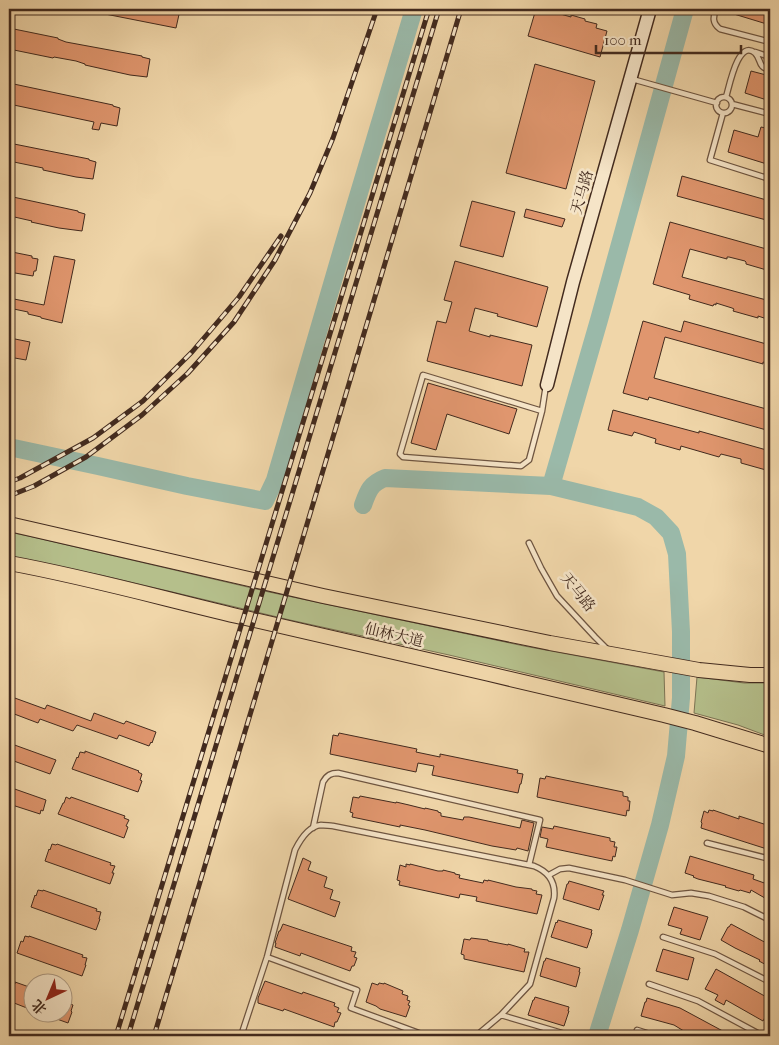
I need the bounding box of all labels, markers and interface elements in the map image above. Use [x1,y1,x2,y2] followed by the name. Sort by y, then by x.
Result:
[596,22,742,54] scale bar
[604,31,642,49] text: 100 m
[567,168,597,216] street label: 天马路
[557,569,599,615] street label: 天马路
[363,619,425,651] street label: 仙林大道
[22,972,72,1022] north arrow
[28,996,50,1018] text: 北

